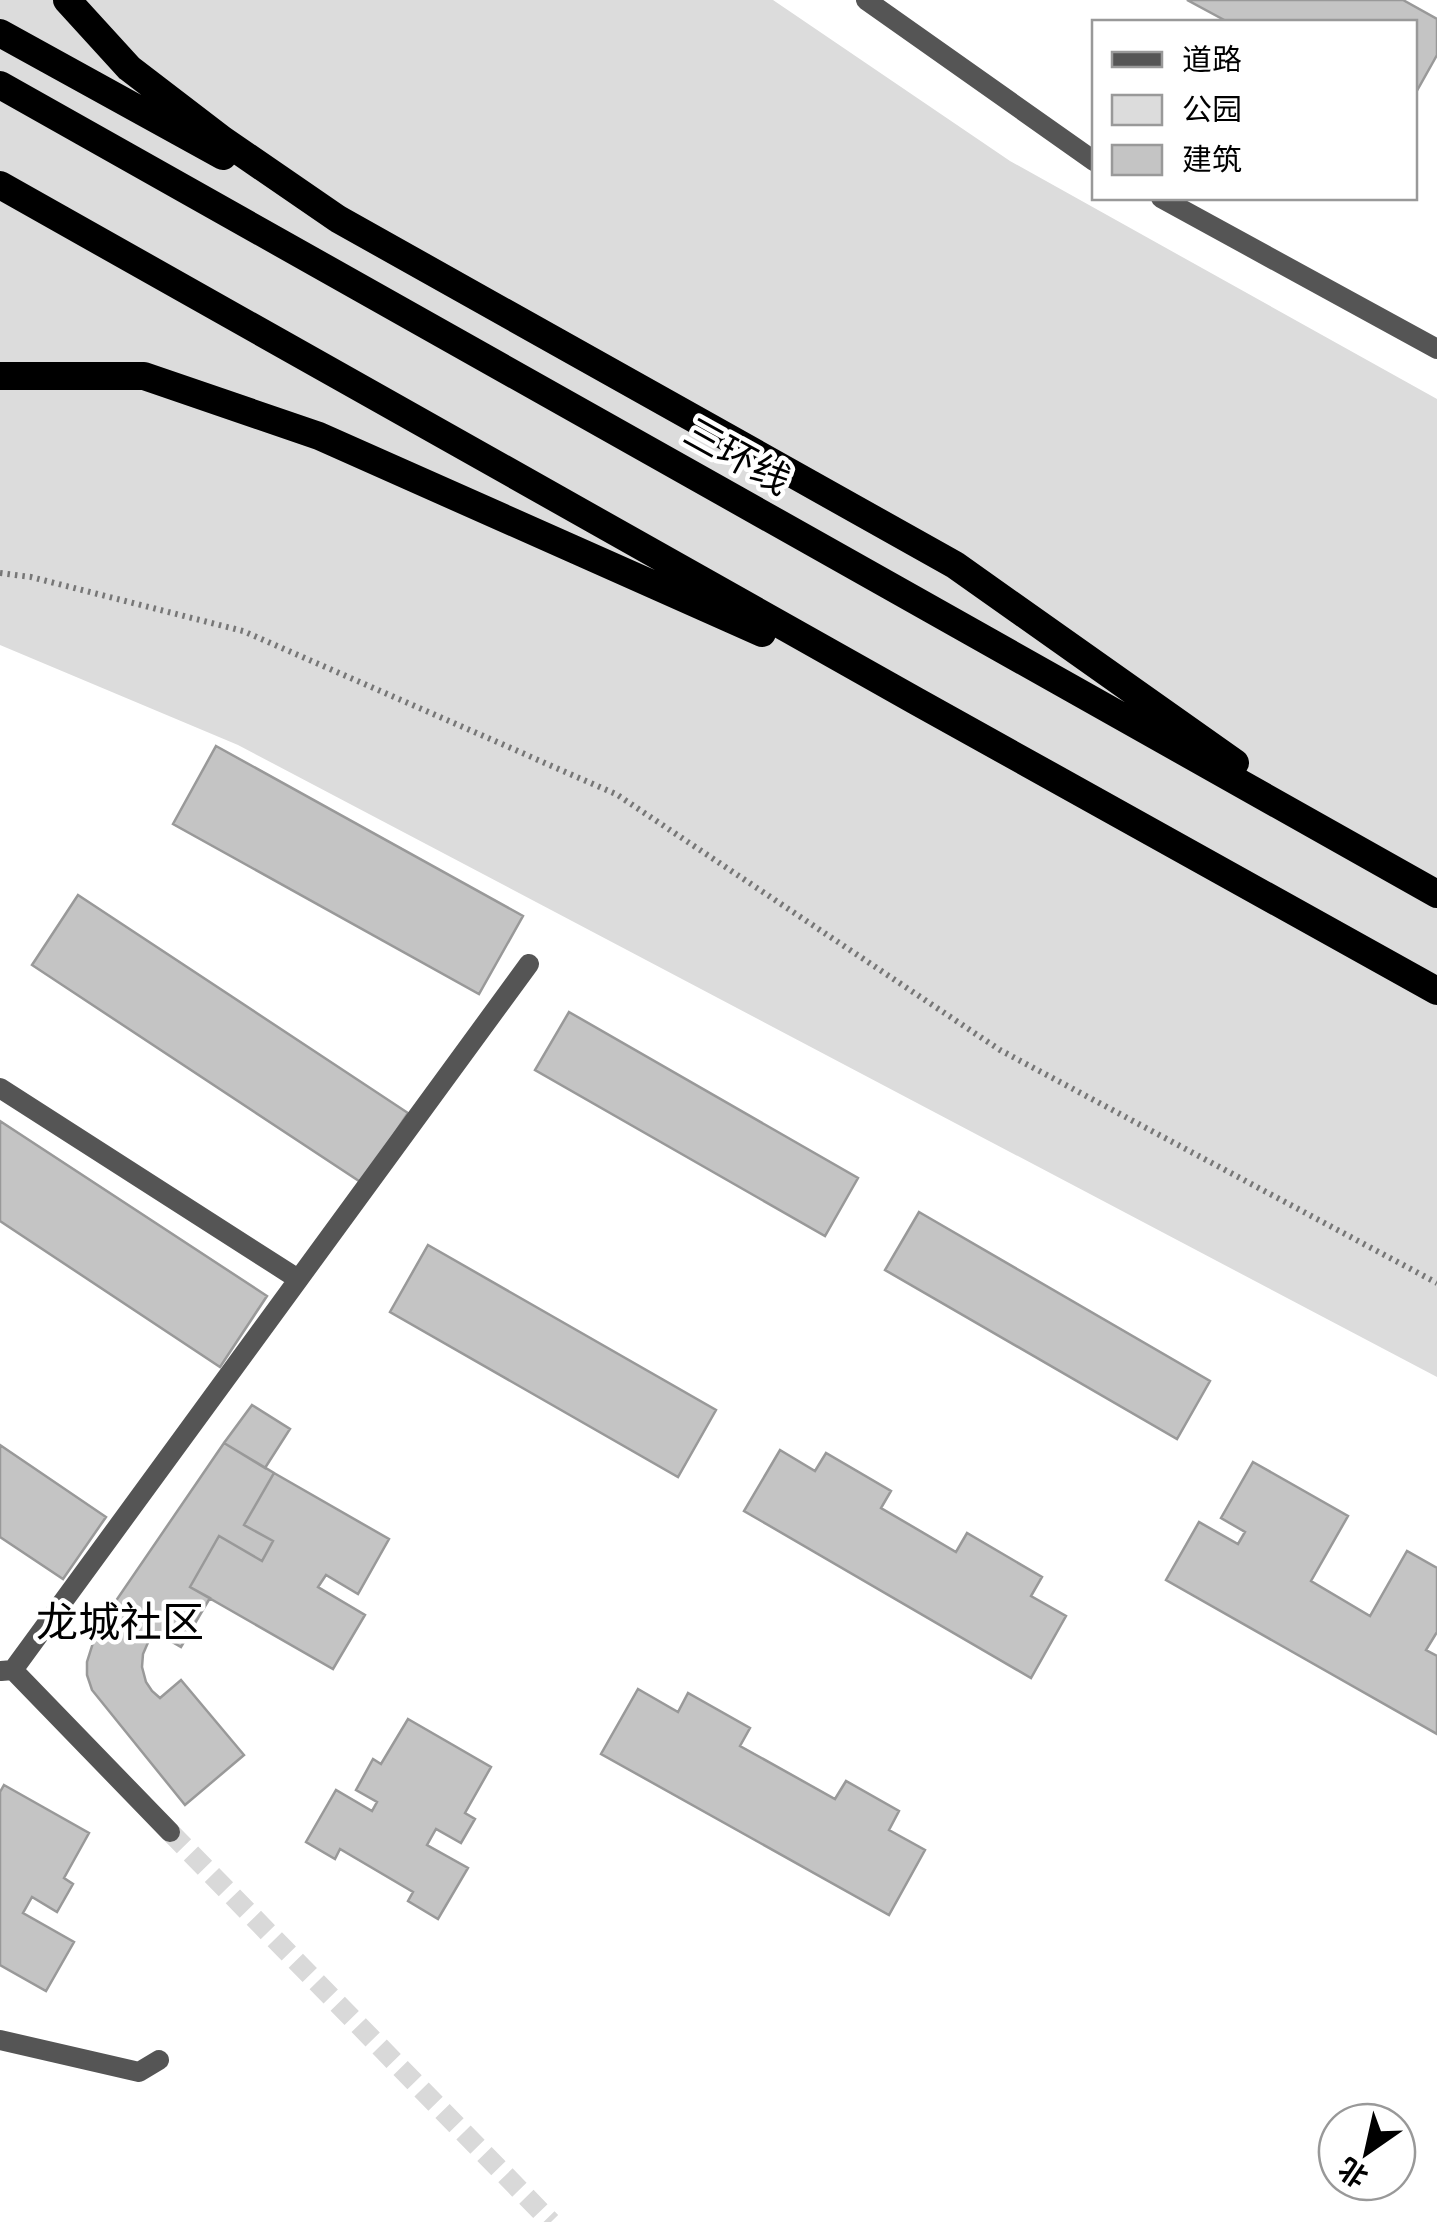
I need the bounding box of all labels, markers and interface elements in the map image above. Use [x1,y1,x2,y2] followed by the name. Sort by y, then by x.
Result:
[1092,20,1417,200] legend
[1182,42,1242,79] text: 道路
[1182,92,1242,129] text: 公园
[1182,142,1242,179] text: 建筑
[676,409,798,505] street label: 三环线
[36,1598,204,1649] district label: 龙城社区
[1317,2102,1417,2202] north arrow
[1332,2150,1375,2194] text: 北

